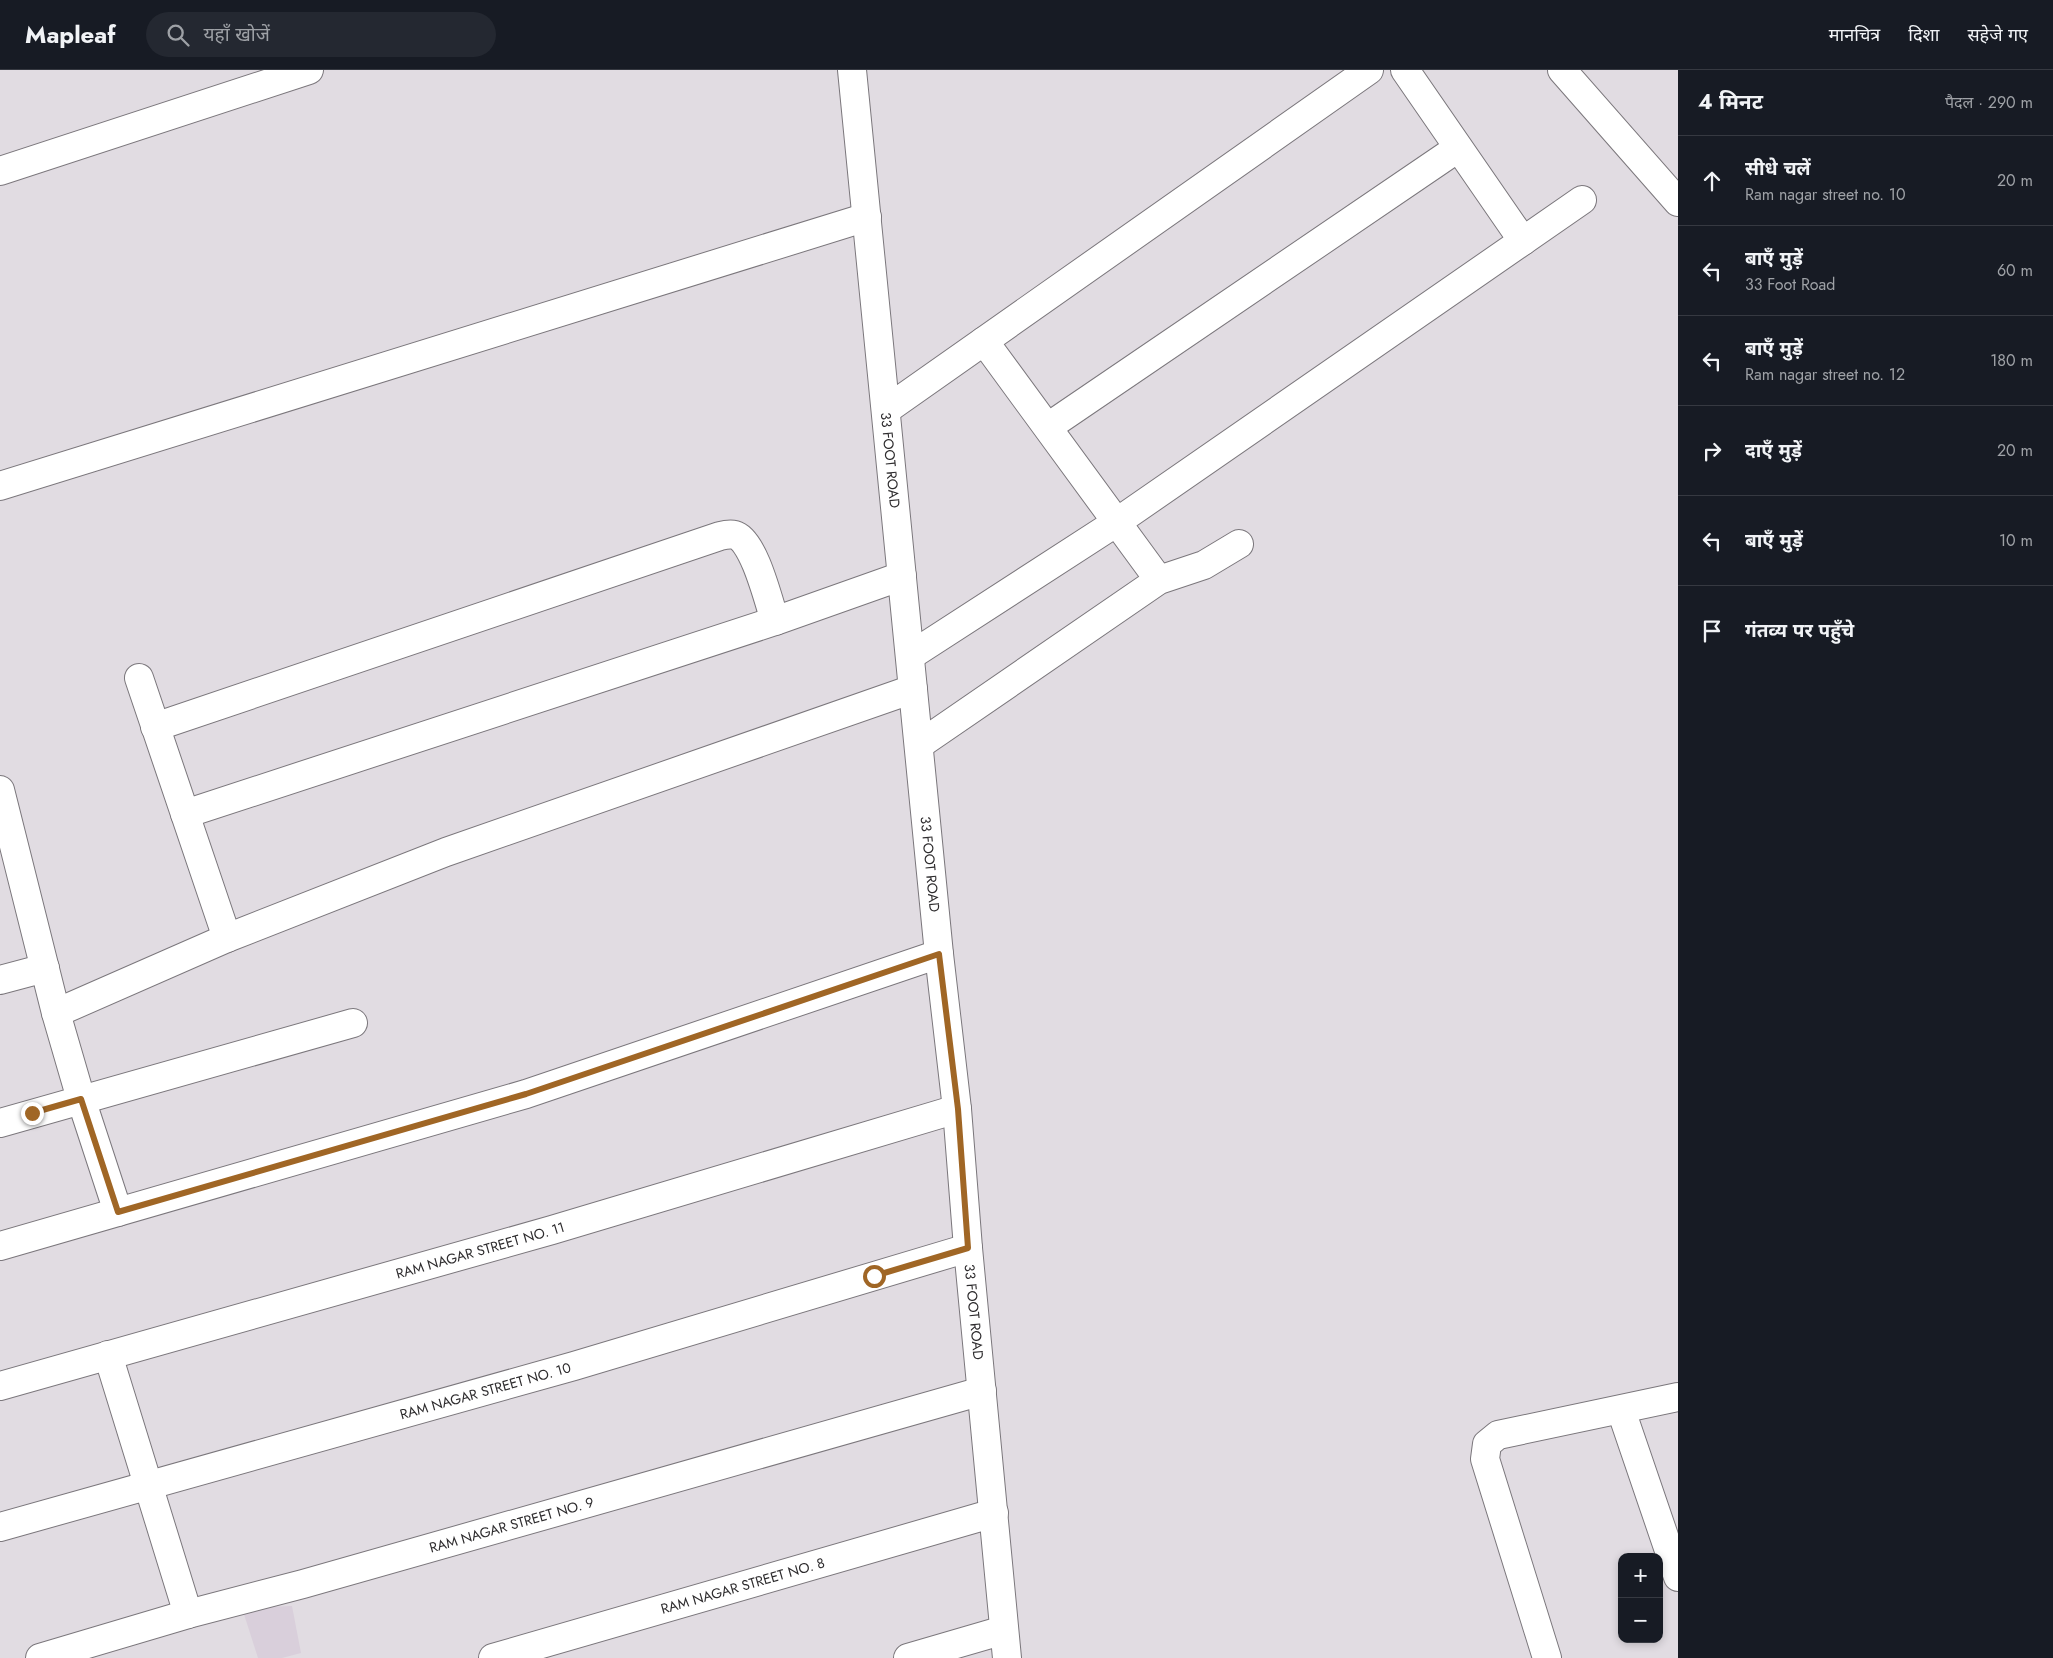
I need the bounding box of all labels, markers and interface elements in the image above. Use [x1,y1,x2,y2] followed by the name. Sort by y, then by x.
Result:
[146,12,496,57] search box
[25,17,116,52] text: Mapleaf
[164,21,192,49] icon: search
[204,21,270,48] text: यहाँ खोजें
[1829,22,1880,48] text: मानचित्र
[1908,22,1939,48] text: दिशा
[1967,22,2028,48] text: सहेजे गए
[1698,87,1763,117] text: 4 मिनट
[1945,91,2033,114] text: पैदल · 290 m
[1745,155,1811,182] text: सीधे चलें
[1698,167,1726,195] icon: ahead
[1997,169,2033,192] text: 20 m
[1745,183,1906,206] text: Ram nagar street no. 10
[1745,245,1803,272] text: बाएँ मुड़ें
[1698,257,1726,285] icon: left
[1997,259,2033,282] text: 60 m
[1745,273,1835,296] text: 33 Foot Road
[1745,335,1803,362] text: बाएँ मुड़ें
[1698,347,1726,375] icon: left
[1990,349,2033,372] text: 180 m
[1745,363,1905,386] text: Ram nagar street no. 12
[876,411,905,509] street label: 33 FOOT ROAD
[1698,437,1726,465] icon: right
[1745,437,1802,464] text: दाएँ मुड़ें
[1997,439,2033,462] text: 20 m
[1698,527,1726,555] icon: left
[1745,527,1803,554] text: बाएँ मुड़ें
[1999,529,2033,552] text: 10 m
[1698,617,1726,645] icon: arrive
[1745,617,1854,644] text: गंतव्य पर पहुँचे
[915,815,945,913] street label: 33 FOOT ROAD
[21,1102,44,1125] route end
[393,1217,567,1284] street label: RAM NAGAR STREET NO. 11
[960,1263,989,1361] street label: 33 FOOT ROAD
[863,1265,886,1288] route start
[397,1357,573,1424] street label: RAM NAGAR STREET NO. 10
[427,1492,596,1558] street label: RAM NAGAR STREET NO. 9
[658,1553,827,1619] street label: RAM NAGAR STREET NO. 8
[1618,1553,1663,1643] map controls
[1618,1553,1663,1598] button: +
[1618,1598,1663,1643] button: −

